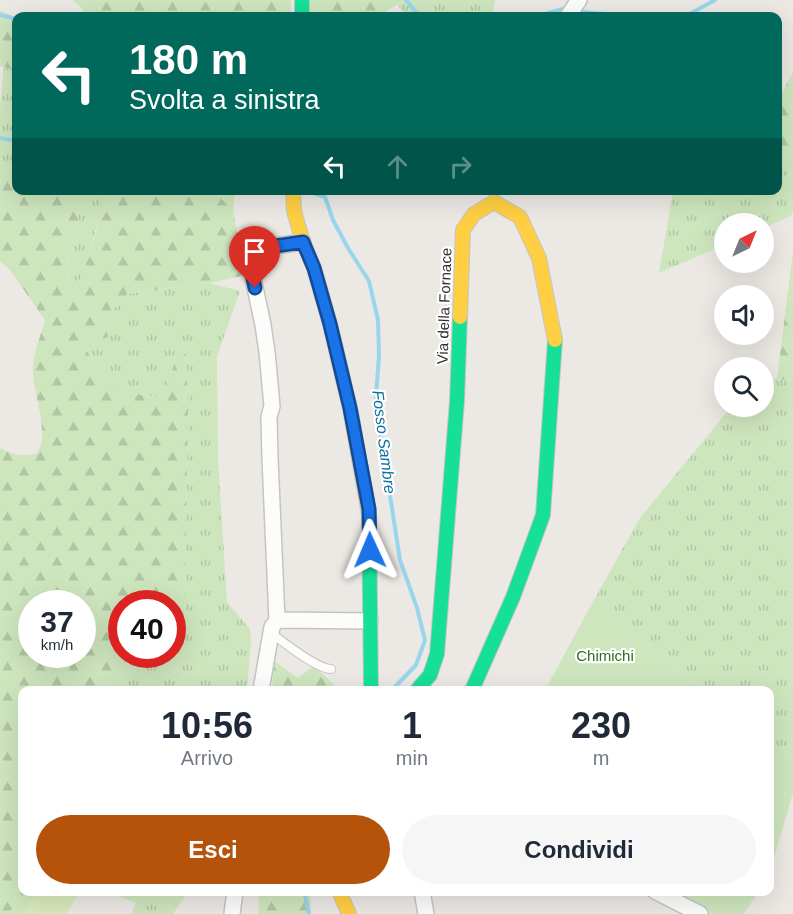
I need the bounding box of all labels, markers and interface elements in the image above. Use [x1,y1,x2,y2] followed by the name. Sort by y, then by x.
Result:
[30,36,108,114] icon: left
[129,36,248,83] text: 180 m
[129,85,320,115] text: Svolta a sinistra
[318,150,351,183] icon: left
[381,150,414,183] icon: ahead
[444,150,477,183] icon: right
[714,213,774,273] north arrow
[714,213,774,417] map controls
[229,226,280,288] pin
[238,235,271,268] icon: arrive
[433,248,455,364] street label: Via della Fornace
[714,285,774,345] button: sound
[714,357,774,417] button: search
[369,389,399,495] water label: Fosso Sambre
[338,518,402,582] position arrow
[108,590,186,668] speed limit sign: 40
[40,605,74,638] text: 37
[41,636,73,653] text: km/h
[576,647,634,664] park label: Chimichi
[161,705,253,746] text: 10:56
[402,705,422,746] text: 1
[571,705,631,746] text: 230
[181,747,233,769] text: Arrivo
[396,747,428,769] text: min
[593,747,609,769] text: m
[36,815,390,884] button: Esci
[402,815,756,884] button: Condividi

